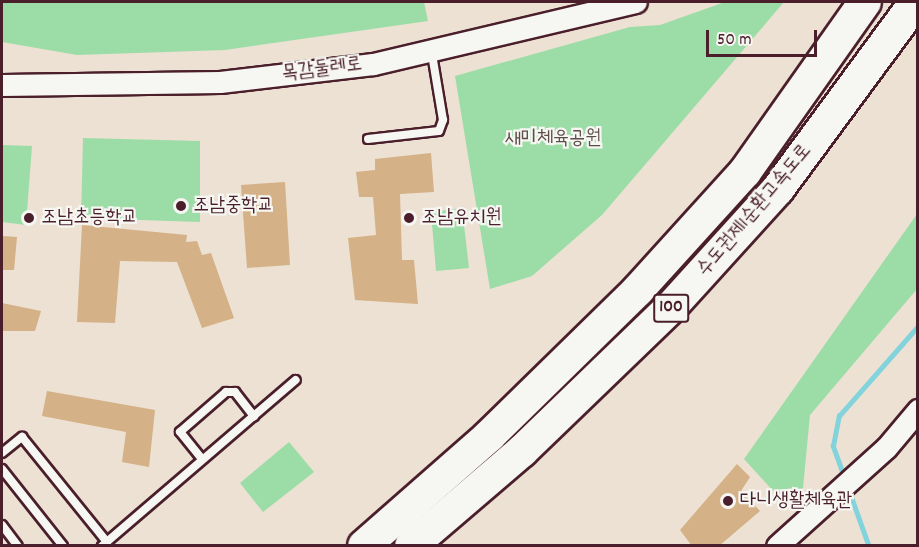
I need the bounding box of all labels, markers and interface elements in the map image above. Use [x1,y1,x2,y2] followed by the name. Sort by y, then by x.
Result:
[709,18,820,56] scale bar
[717,28,752,53] text: 50 m
[281,53,363,87] street label: 목감둘레로
[505,127,601,151] park label: 새미체육공원
[693,140,817,282] street label: 수도권제1순환고속도로
[193,194,273,218] place label: 조남중학교
[174,199,188,213] marker: 조남중학교
[41,206,138,230] place label: 조남초등학교
[421,206,501,230] place label: 조남유치원
[22,211,36,225] marker: 조남초등학교
[402,211,416,225] marker: 조남유치원
[653,293,689,323] road number: 100
[740,489,853,513] place label: 다니생활체육관
[721,494,735,508] marker: 다니생활체육관

